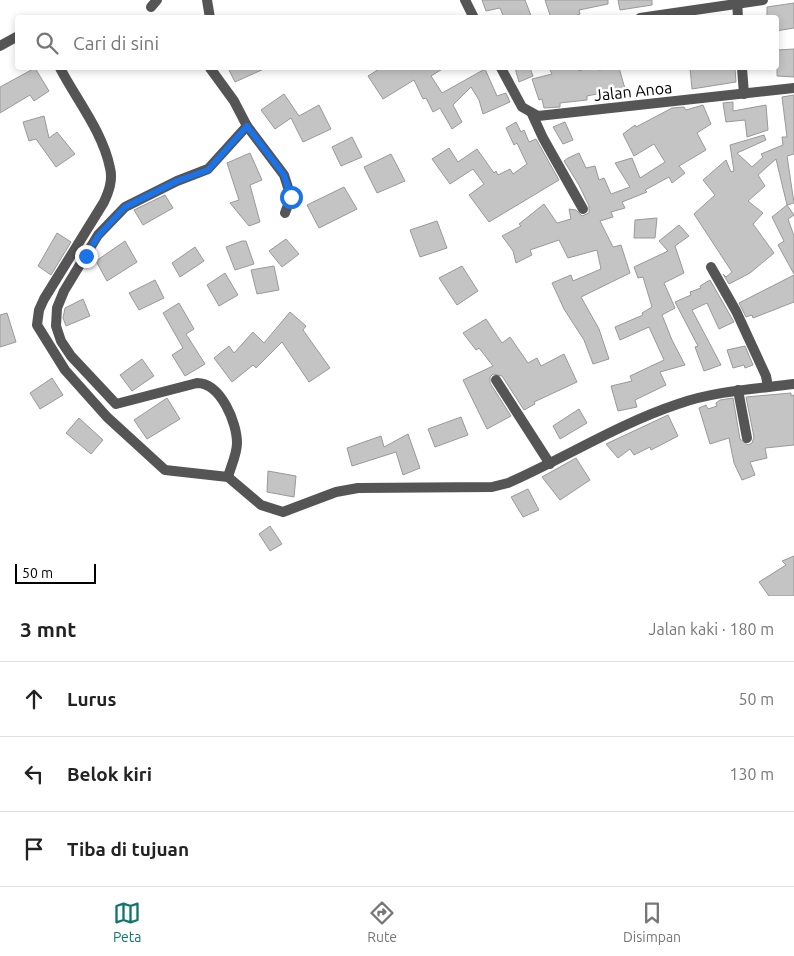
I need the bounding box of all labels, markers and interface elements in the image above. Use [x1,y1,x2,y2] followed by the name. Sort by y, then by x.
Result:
[15,15,779,70] search box
[33,29,61,57] icon: search
[73,32,159,54] text: Cari di sini
[593,78,673,104] street label: Jalan Anoa
[280,186,303,209] route start
[75,245,98,268] route end
[15,561,96,584] scale bar
[22,565,53,581] text: 50 m
[20,617,76,641] text: 3 mnt
[649,620,774,638] text: Jalan kaki · 180 m
[20,685,48,713] icon: ahead
[67,688,116,710] text: Lurus
[738,690,774,708] text: 50 m
[20,760,48,788] icon: left
[67,763,152,785] text: Belok kiri
[729,765,774,783] text: 130 m
[20,835,48,863] icon: arrive
[67,838,189,860] text: Tiba di tujuan
[113,899,141,945] tab: Peta
[367,899,397,945] tab: Rute
[623,899,681,945] tab: Disimpan

